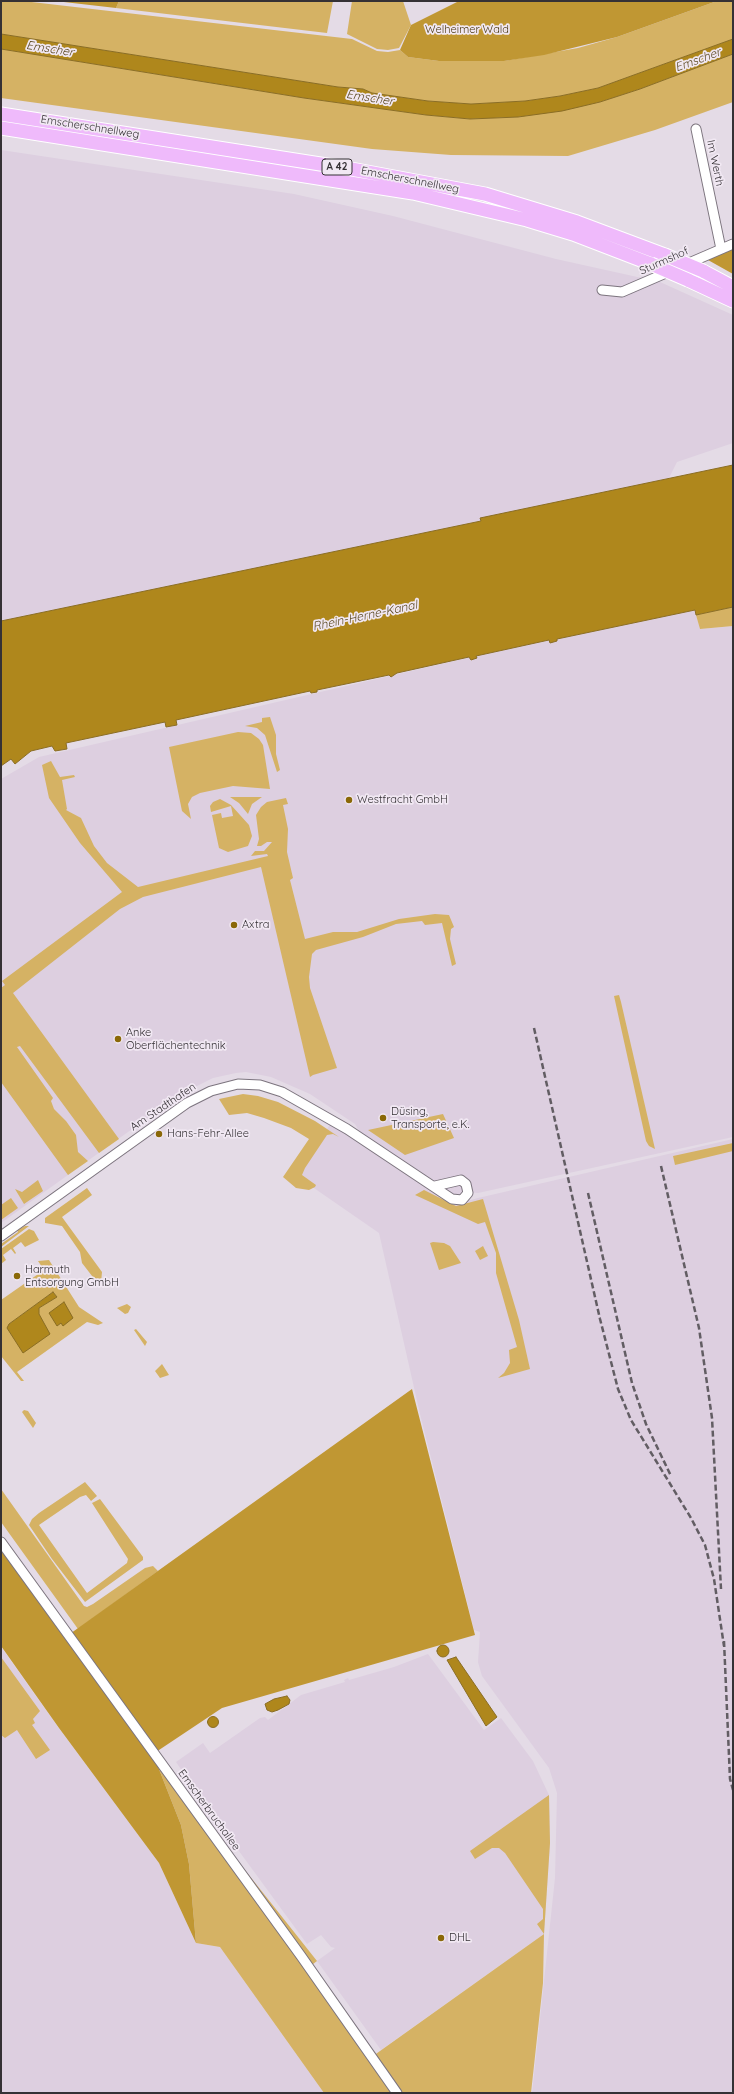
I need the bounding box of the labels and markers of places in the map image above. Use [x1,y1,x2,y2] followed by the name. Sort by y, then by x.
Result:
[357,793,448,807] place label: Westfracht GmbH
[344,795,354,805] marker: Westfracht GmbH
[242,918,269,932] place label: Axtra
[229,920,239,930] marker: Axtra
[126,1026,226,1052] place label: Anke Oberflächentechnik
[113,1034,123,1044] marker: Anke Oberflächentechnik
[391,1105,469,1131] place label: Düsing, Transporte, e.K.
[378,1113,388,1123] marker: Düsing, Transporte, e.K.
[167,1127,249,1141] place label: Hans-Fehr-Allee
[154,1129,164,1139] marker: Hans-Fehr-Allee
[25,1263,119,1289] place label: Harmuth Entsorgung GmbH
[12,1271,22,1281] marker: Harmuth Entsorgung GmbH
[449,1931,471,1945] place label: DHL
[436,1933,446,1943] marker: DHL

